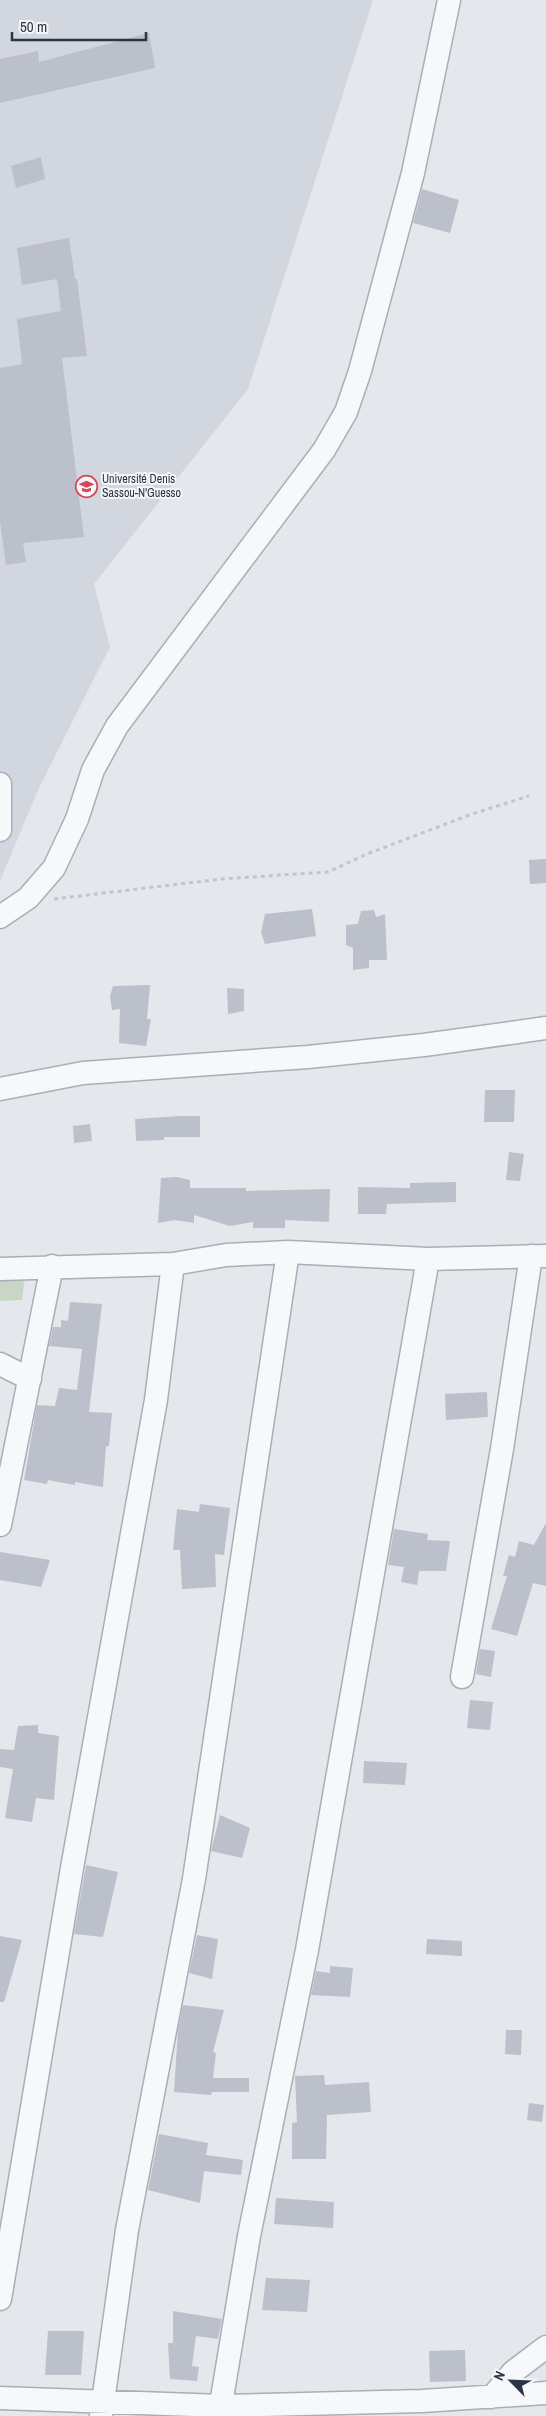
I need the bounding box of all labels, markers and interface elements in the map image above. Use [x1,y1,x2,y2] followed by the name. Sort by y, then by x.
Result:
[12,10,146,42] scale bar
[20,16,47,37] text: 50 m
[102,471,181,501] place label: Université Denis Sassou-N'Guesso
[74,474,98,498] school or university icon: Université Denis Sassou-N'Guesso
[486,2356,536,2406] north arrow
[489,2368,509,2383] text: N

